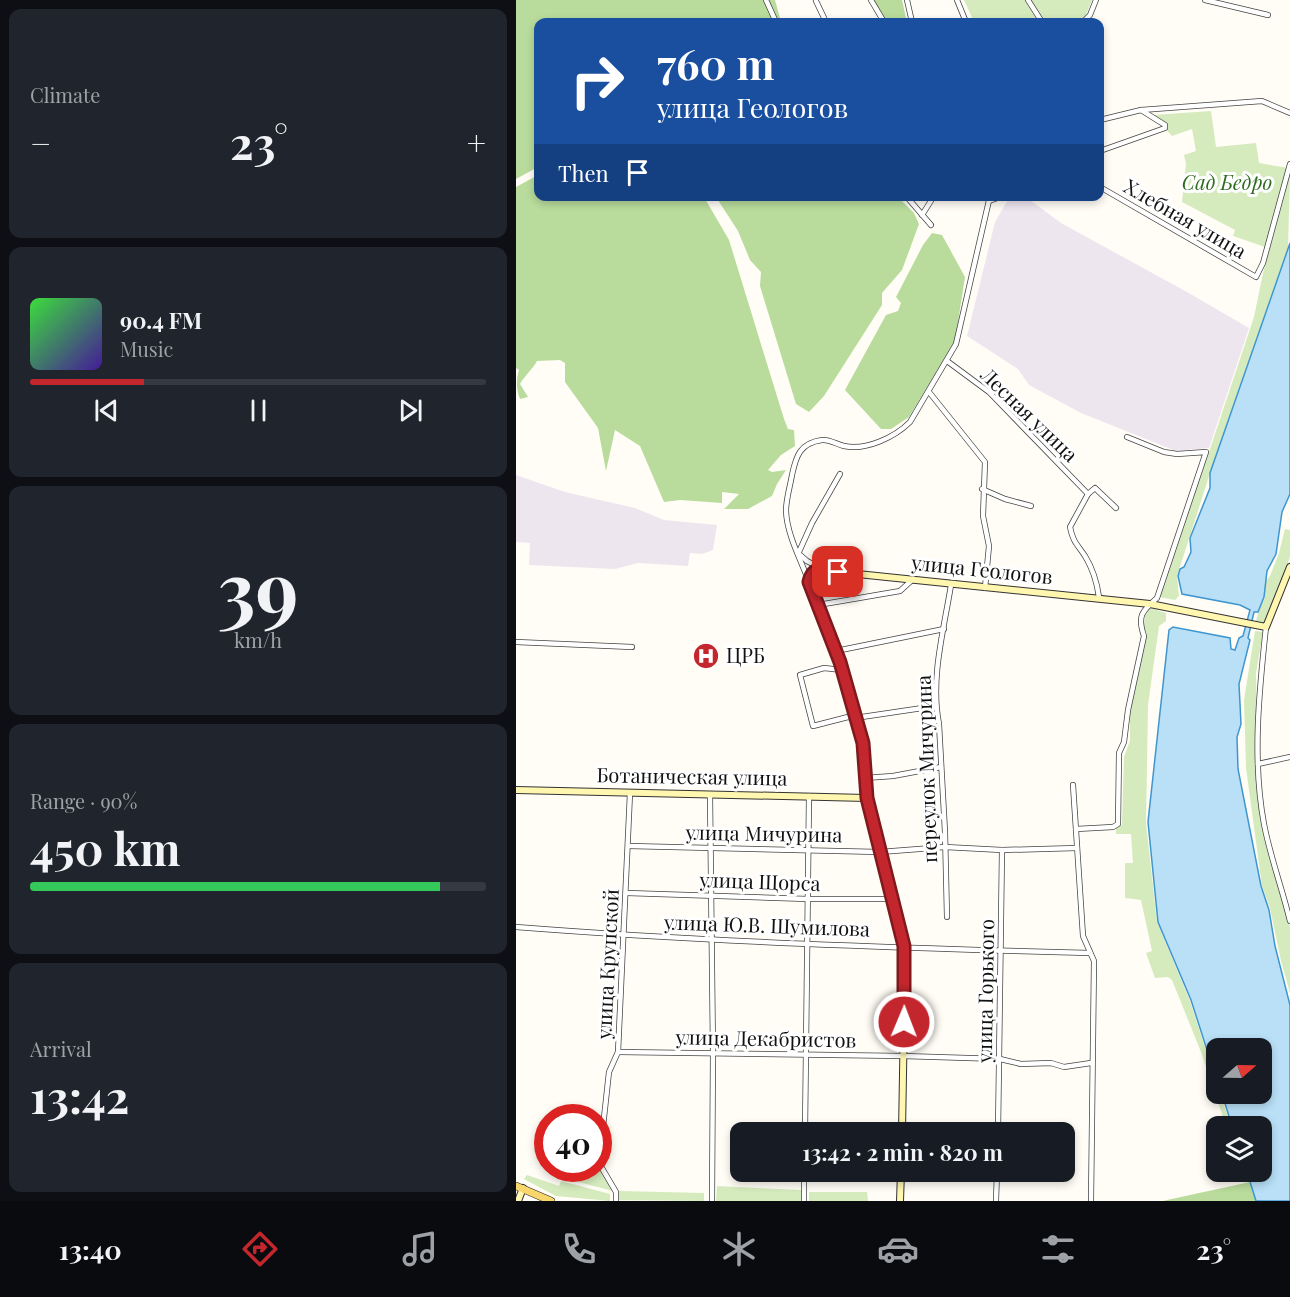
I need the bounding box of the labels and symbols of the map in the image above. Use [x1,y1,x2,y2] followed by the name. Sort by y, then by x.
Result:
[1182,168,1272,195] park label: Сад Бедро
[1120,172,1252,264] street label: Хлебная улица
[975,360,1084,467] street label: Лесная улица
[812,546,863,597] pin
[909,548,1054,589] street label: улица Геологов
[691,641,721,671] hospital icon: ЦРБ
[726,641,765,668] place label: ЦРБ
[909,675,942,864] street label: переулок Мичурина
[596,760,788,791] street label: Ботаническая улица
[684,818,843,847] street label: улица Мичурина
[698,865,821,896] street label: улица Щорса
[589,888,624,1041] street label: улица Крупской
[663,907,871,942] street label: улица Ю.В. Шумилова
[970,919,999,1064] street label: улица Горького
[872,990,936,1054] position arrow
[674,1022,857,1053] street label: улица Декабристов
[1206,1038,1272,1104] north arrow
[534,1104,612,1182] speed limit sign: 40

